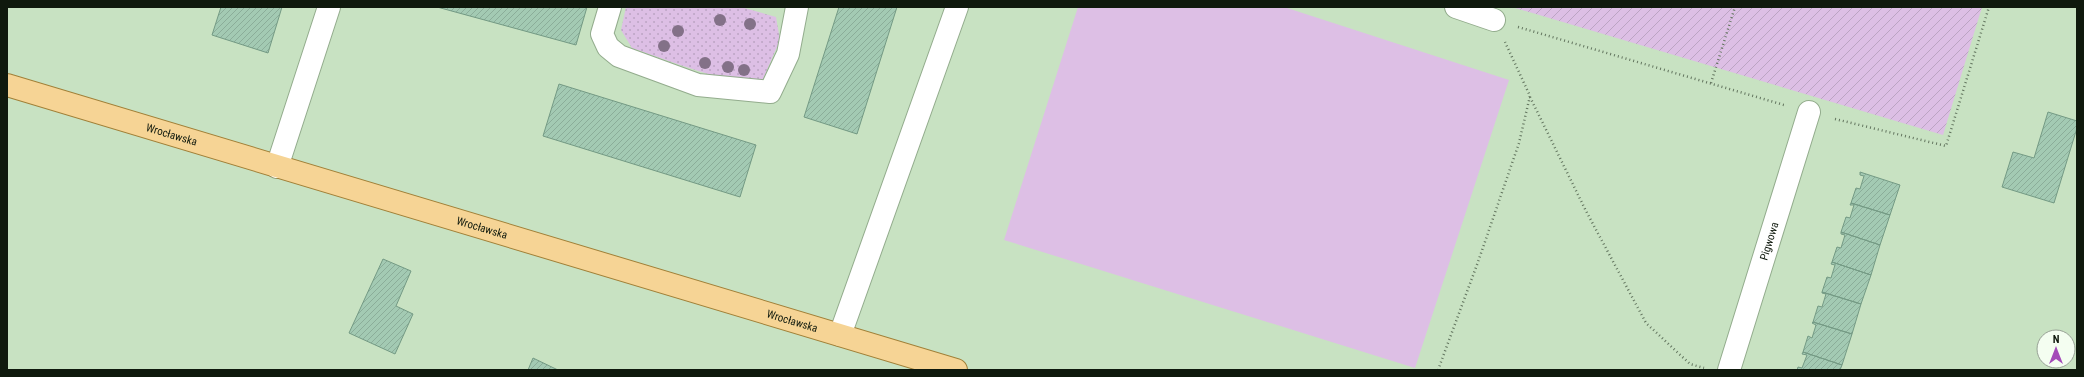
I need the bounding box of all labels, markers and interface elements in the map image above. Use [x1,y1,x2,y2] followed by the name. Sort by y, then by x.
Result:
[145,121,199,148] street label: Wrocławska
[455,214,509,241] street label: Wrocławska
[1757,220,1781,262] street label: Pigwowa
[765,307,819,335] street label: Wrocławska
[2036,329,2076,369] north arrow
[2053,333,2060,346] text: N

